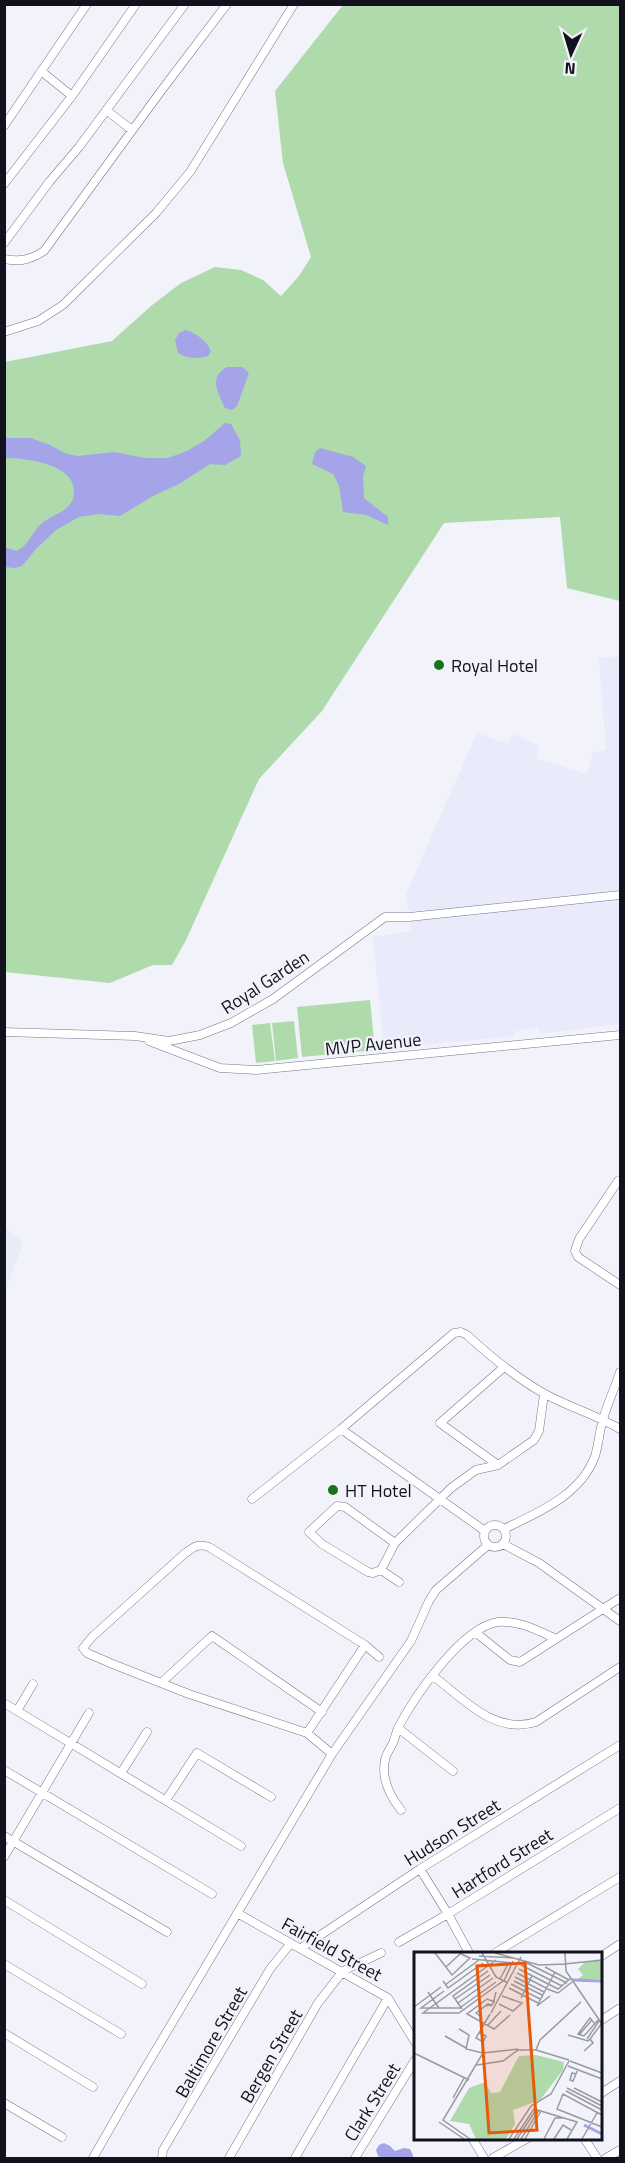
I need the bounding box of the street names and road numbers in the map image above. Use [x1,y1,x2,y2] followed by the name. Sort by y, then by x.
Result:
[216,943,314,1021] street label: Royal Garden
[324,1026,422,1062] street label: MVP Avenue
[399,1791,506,1872] street label: Hudson Street
[446,1821,558,1905] street label: Hartford Street
[277,1910,388,1988] street label: Fairfield Street
[168,1981,254,2103] street label: Baltimore Street
[233,2003,309,2108] street label: Bergen Street
[337,2057,407,2147] street label: Clark Street

